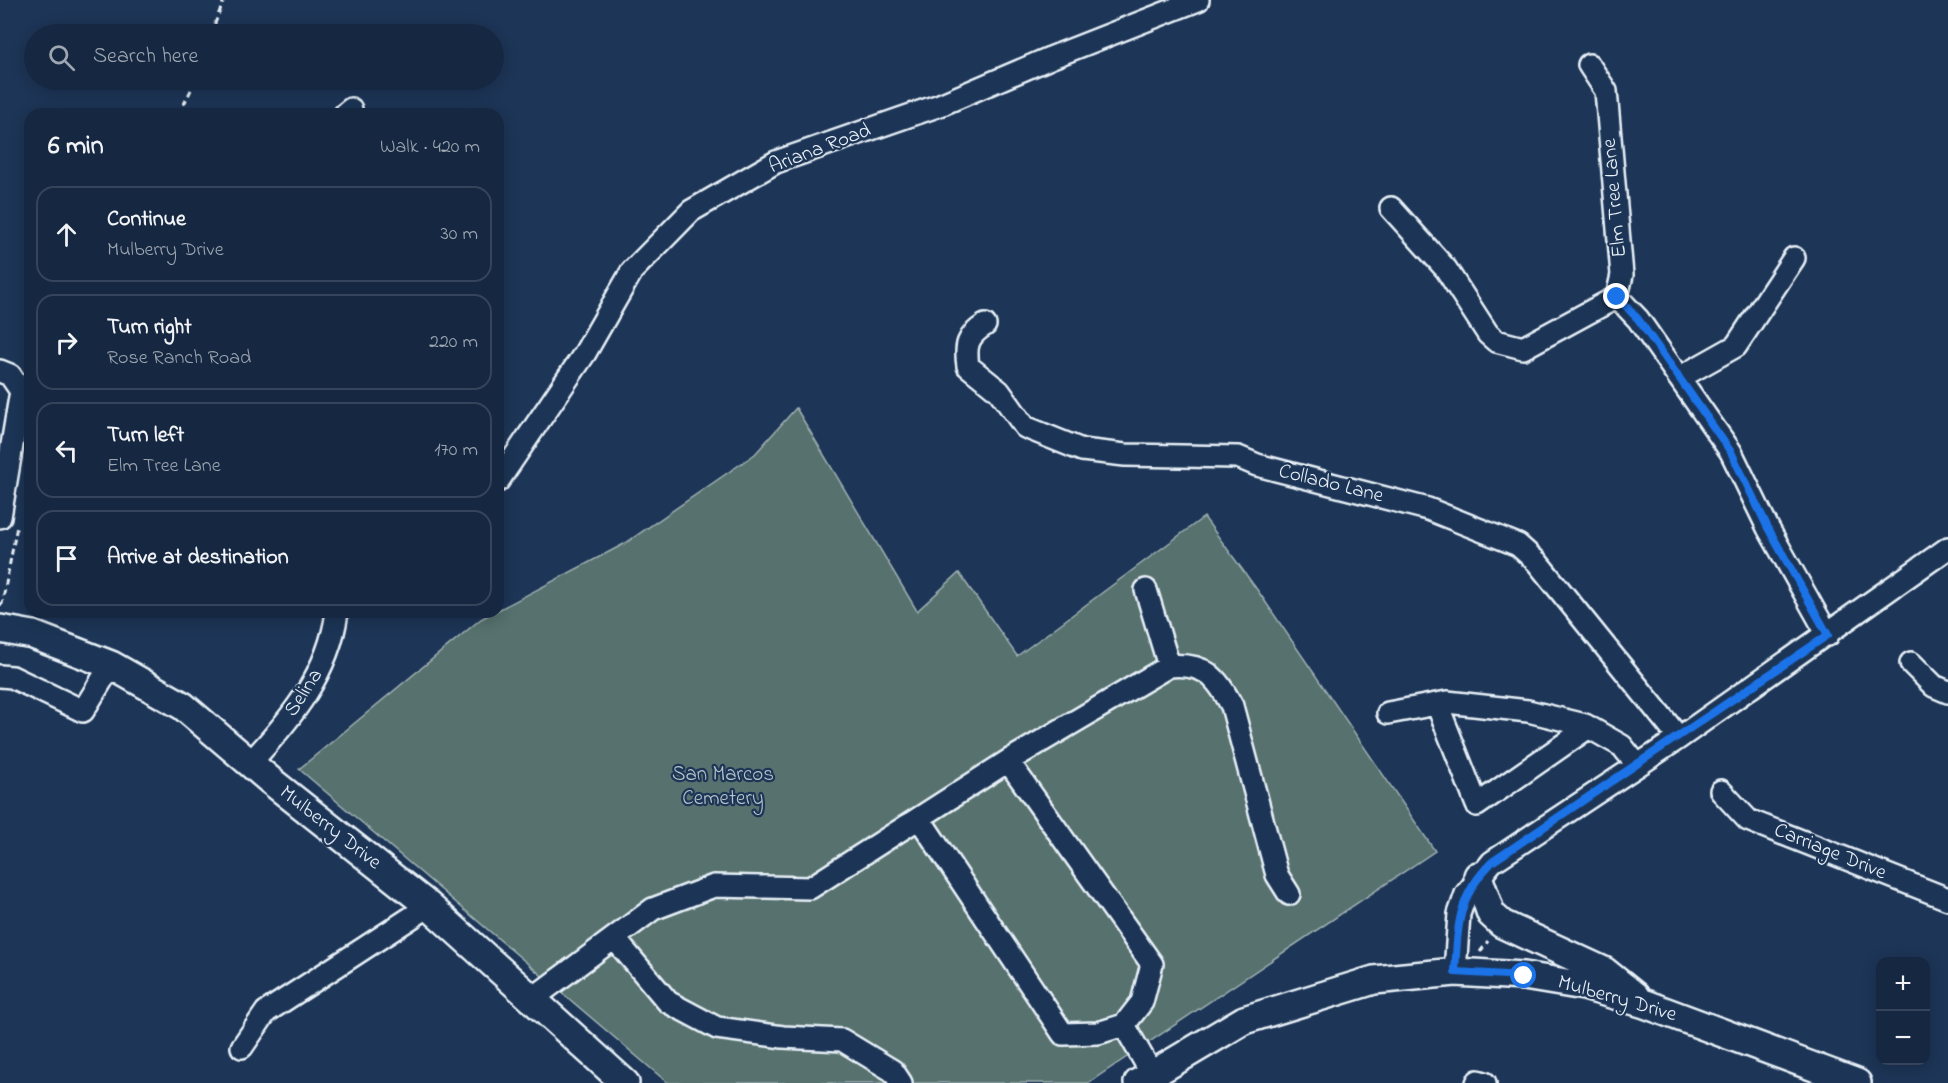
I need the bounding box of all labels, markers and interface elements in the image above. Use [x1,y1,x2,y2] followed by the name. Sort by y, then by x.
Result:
[24,24,504,90] search box
[45,41,78,74] icon: search
[93,41,198,73] text: Search here
[765,116,876,182] street label: Ariana Road
[48,128,104,166] text: 6 min
[380,133,480,162] text: Walk · 420 m
[1595,137,1635,259] street label: Elm Tree Lane
[107,204,186,236] text: Continue
[50,218,83,251] icon: ahead
[441,220,478,249] text: 30 m
[107,236,224,265] text: Mulberry Drive
[1603,283,1629,309] route end
[107,312,192,344] text: Turn right
[50,326,83,359] icon: right
[429,328,478,357] text: 220 m
[107,344,251,373] text: Rose Ranch Road
[107,420,184,452] text: Turn left
[50,434,83,467] icon: left
[434,436,478,465] text: 170 m
[107,452,221,481] text: Elm Tree Lane
[1275,456,1387,512] street label: Collado Lane
[50,542,83,575] icon: arrive
[107,542,289,574] text: Arrive at destination
[277,663,331,723] street label: Selina
[672,760,774,816] park label: San Marcos Cemetery
[271,778,388,879] street label: Mulberry Drive
[1768,816,1891,890] street label: Carriage Drive
[1876,957,1930,1065] map controls
[1876,957,1930,1011] button: +
[1510,962,1536,988] route start
[1553,968,1681,1032] street label: Mulberry Drive
[1876,1011,1930,1065] button: −

